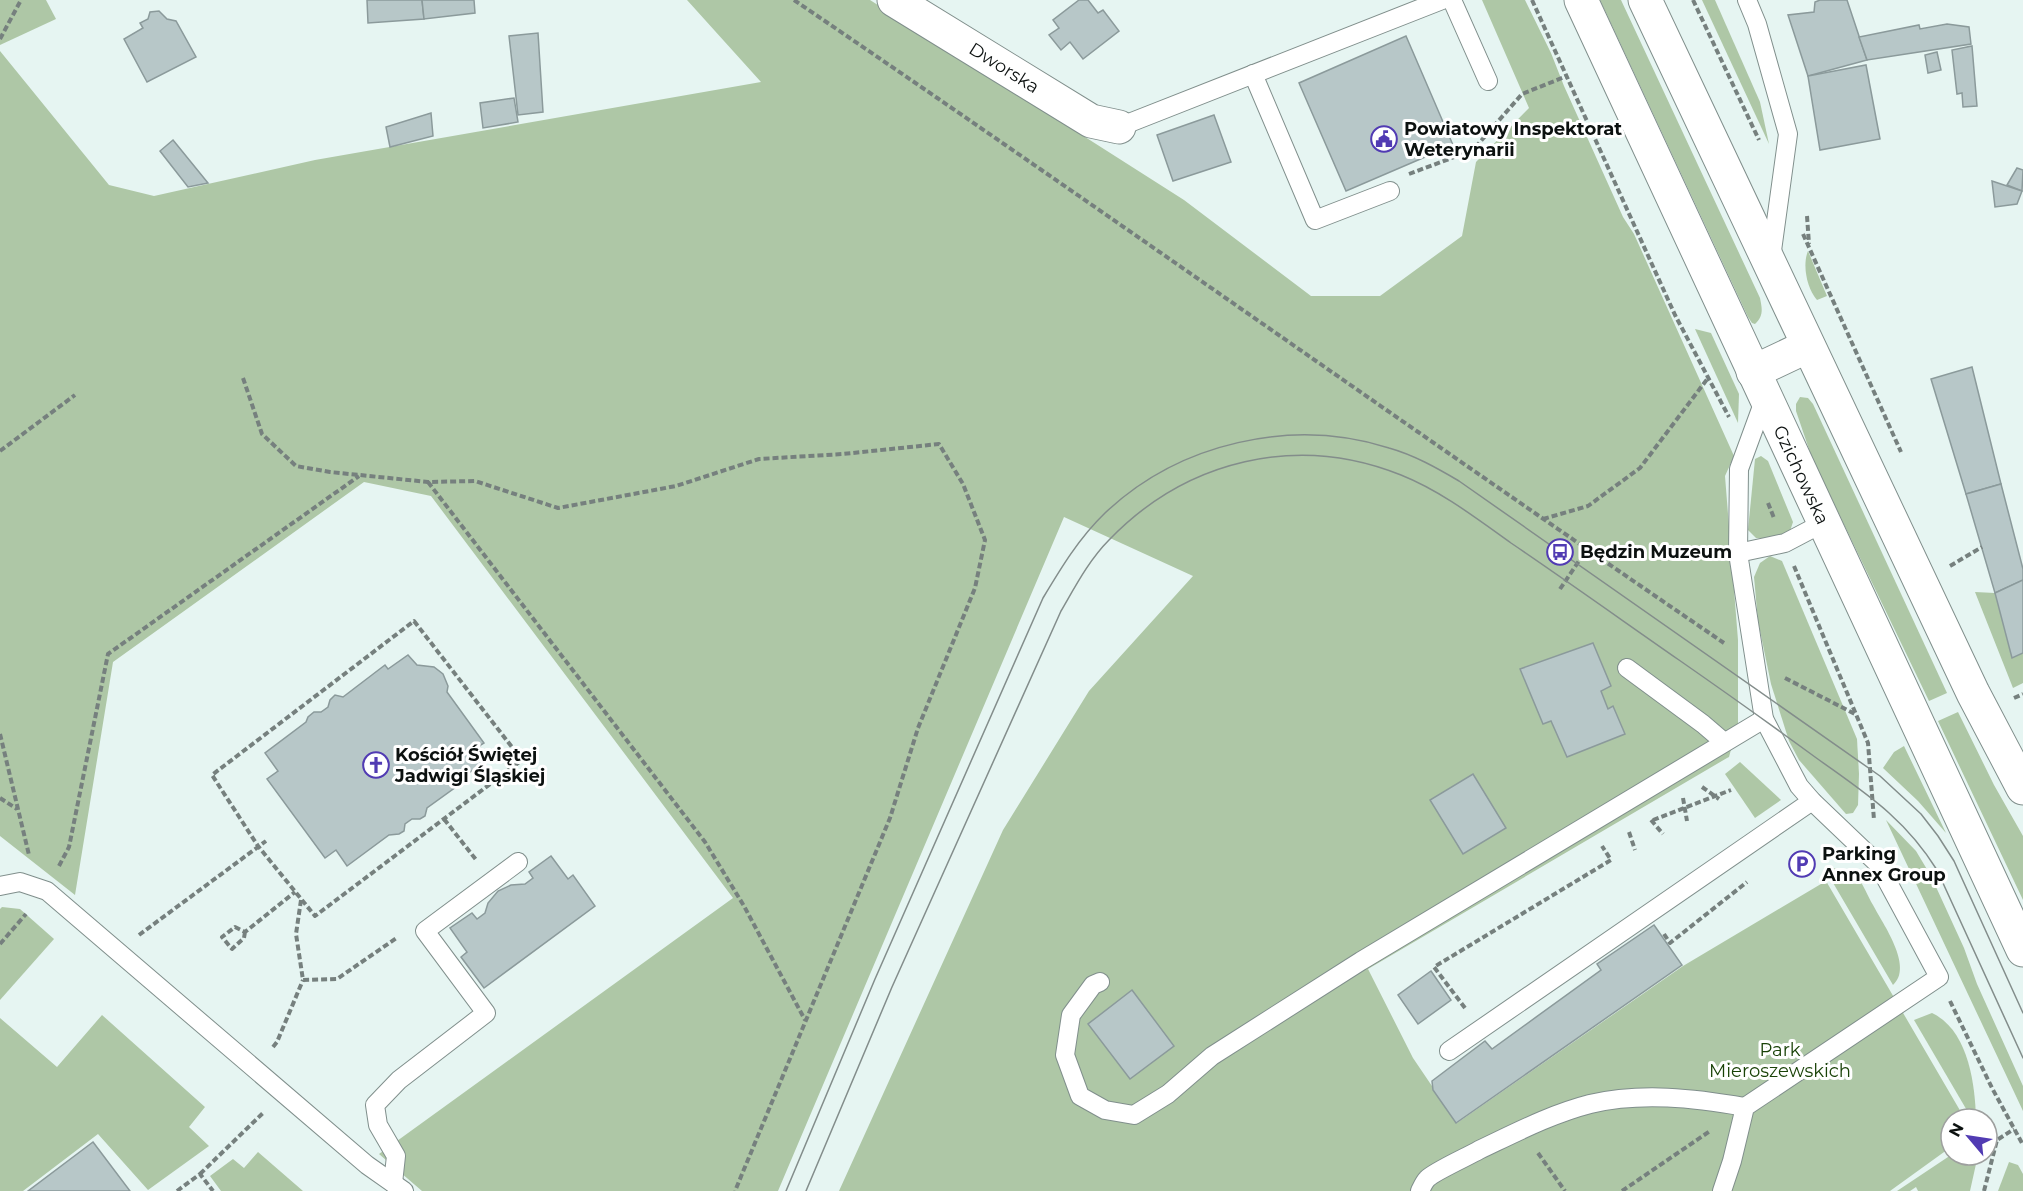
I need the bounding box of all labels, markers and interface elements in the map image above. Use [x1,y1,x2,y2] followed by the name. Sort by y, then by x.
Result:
[965,38,1043,98] street label: Dworska
[1404,118,1622,161] place label: Powiatowy Inspektorat Weterynarii
[1369,124,1399,154] public building icon: Powiatowy Inspektorat Weterynarii
[1768,422,1834,528] street label: Gzichowska
[1545,537,1575,567] bus stop icon: Będzin Muzeum
[1580,541,1732,563] place label: Będzin Muzeum
[394,744,545,787] place label: Kościół Świętej Jadwigi Śląskiej
[361,750,391,780] church icon: Kościół Świętej Jadwigi Śląskiej
[1821,843,1946,886] place label: Parking Annex Group
[1787,849,1817,879] parking icon: Parking Annex Group
[1709,1039,1851,1082] park label: Park Mieroszewskich
[1939,1107,1999,1167] north arrow
[1945,1120,1968,1140] text: N

